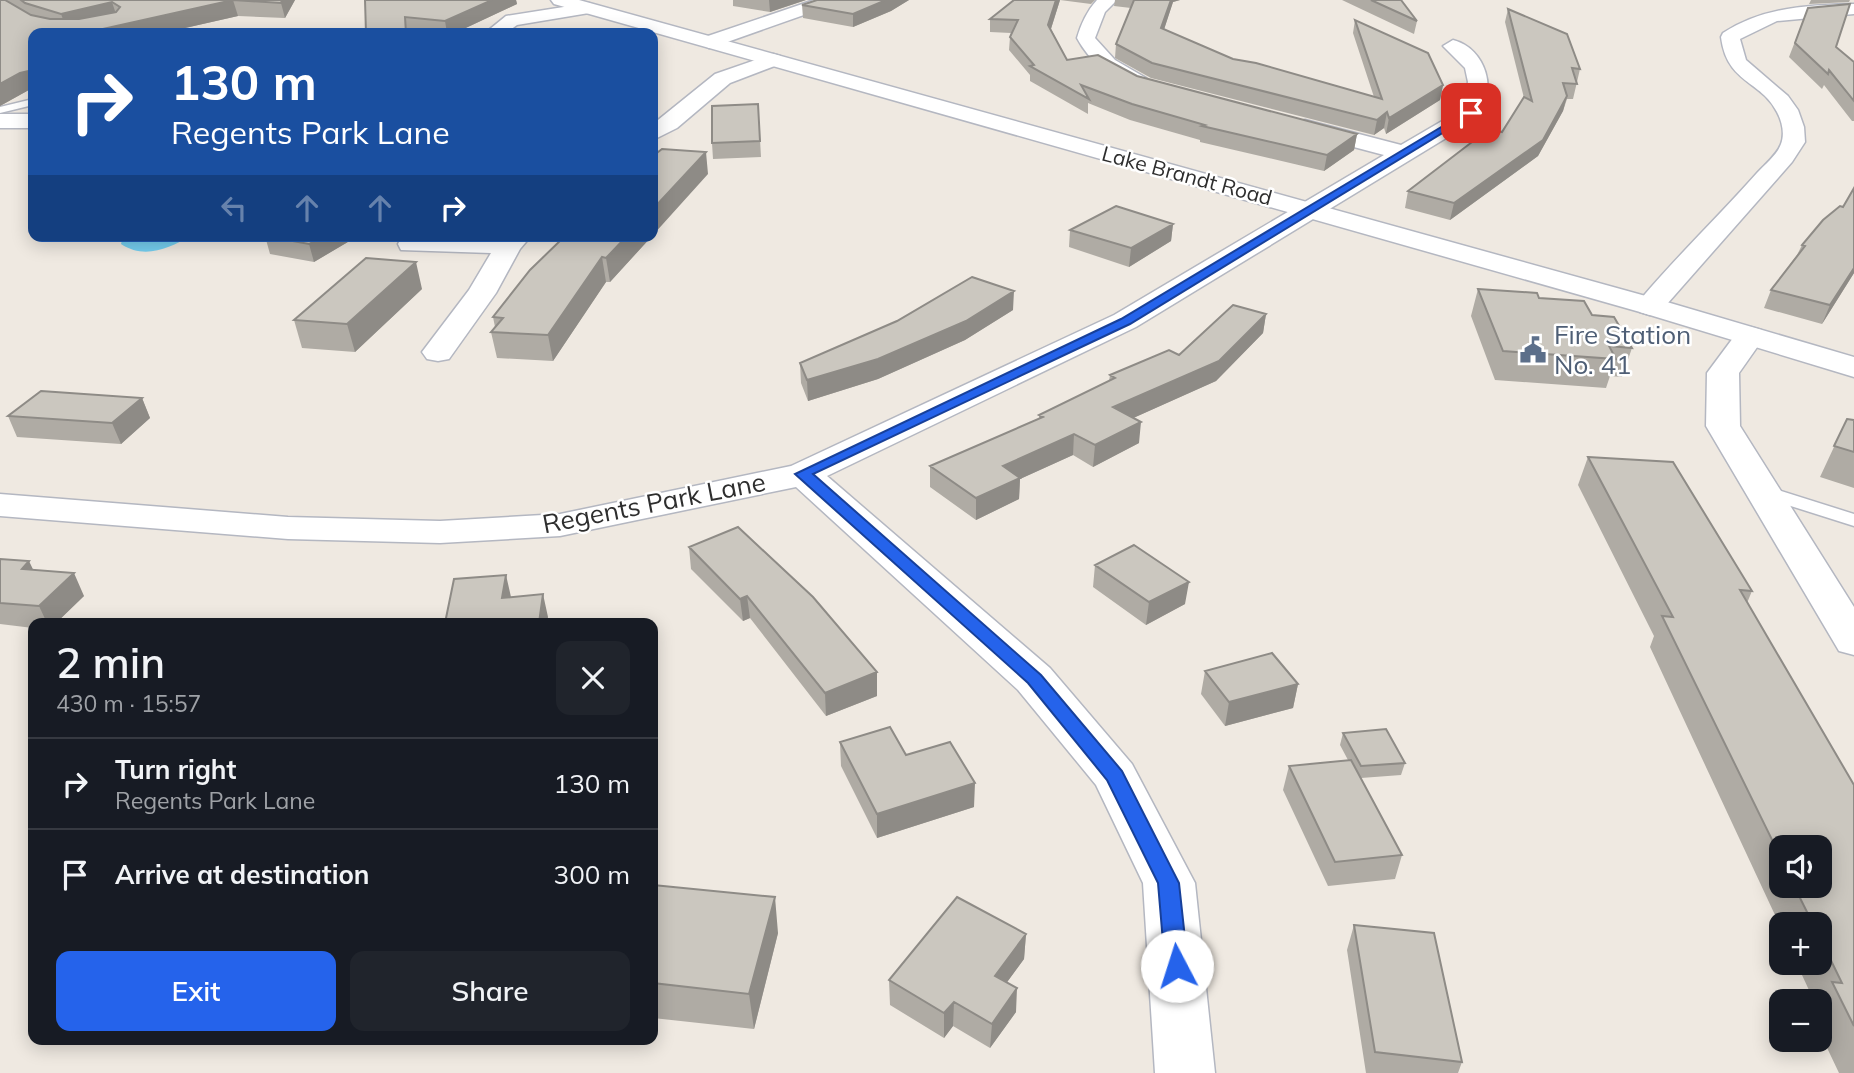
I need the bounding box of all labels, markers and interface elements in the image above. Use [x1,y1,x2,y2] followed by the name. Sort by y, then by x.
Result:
[171,51,317,112] text: 130 m
[56,56,147,147] icon: right
[1441,83,1501,143] pin
[1452,94,1490,132] icon: arrive
[171,112,450,152] text: Regents Park Lane
[1099,140,1275,210] street label: Lake Brandt Road
[215,189,253,227] icon: left
[288,189,326,227] icon: ahead
[361,189,399,227] icon: ahead
[434,189,472,227] icon: right
[1554,318,1691,381] place label: Fire Station No. 41
[1518,335,1548,365] public building icon: Fire Station No. 41
[540,465,768,540] street label: Regents Park Lane
[56,636,165,689] text: 2 min
[556,641,630,715] button: close
[56,689,201,718] text: 430 m · 15:57
[115,753,236,786] text: Turn right
[56,765,94,803] icon: right
[554,767,630,800] text: 130 m
[115,786,315,815] text: Regents Park Lane
[1769,835,1832,1052] map controls
[1769,835,1832,898] button: sound
[56,856,94,894] icon: arrive
[115,858,370,891] text: Arrive at destination
[554,858,630,891] text: 300 m
[1769,912,1832,975] button: +
[1140,929,1214,1003] position arrow
[56,951,336,1031] button: Exit
[350,951,630,1031] button: Share
[1769,989,1832,1052] button: −

